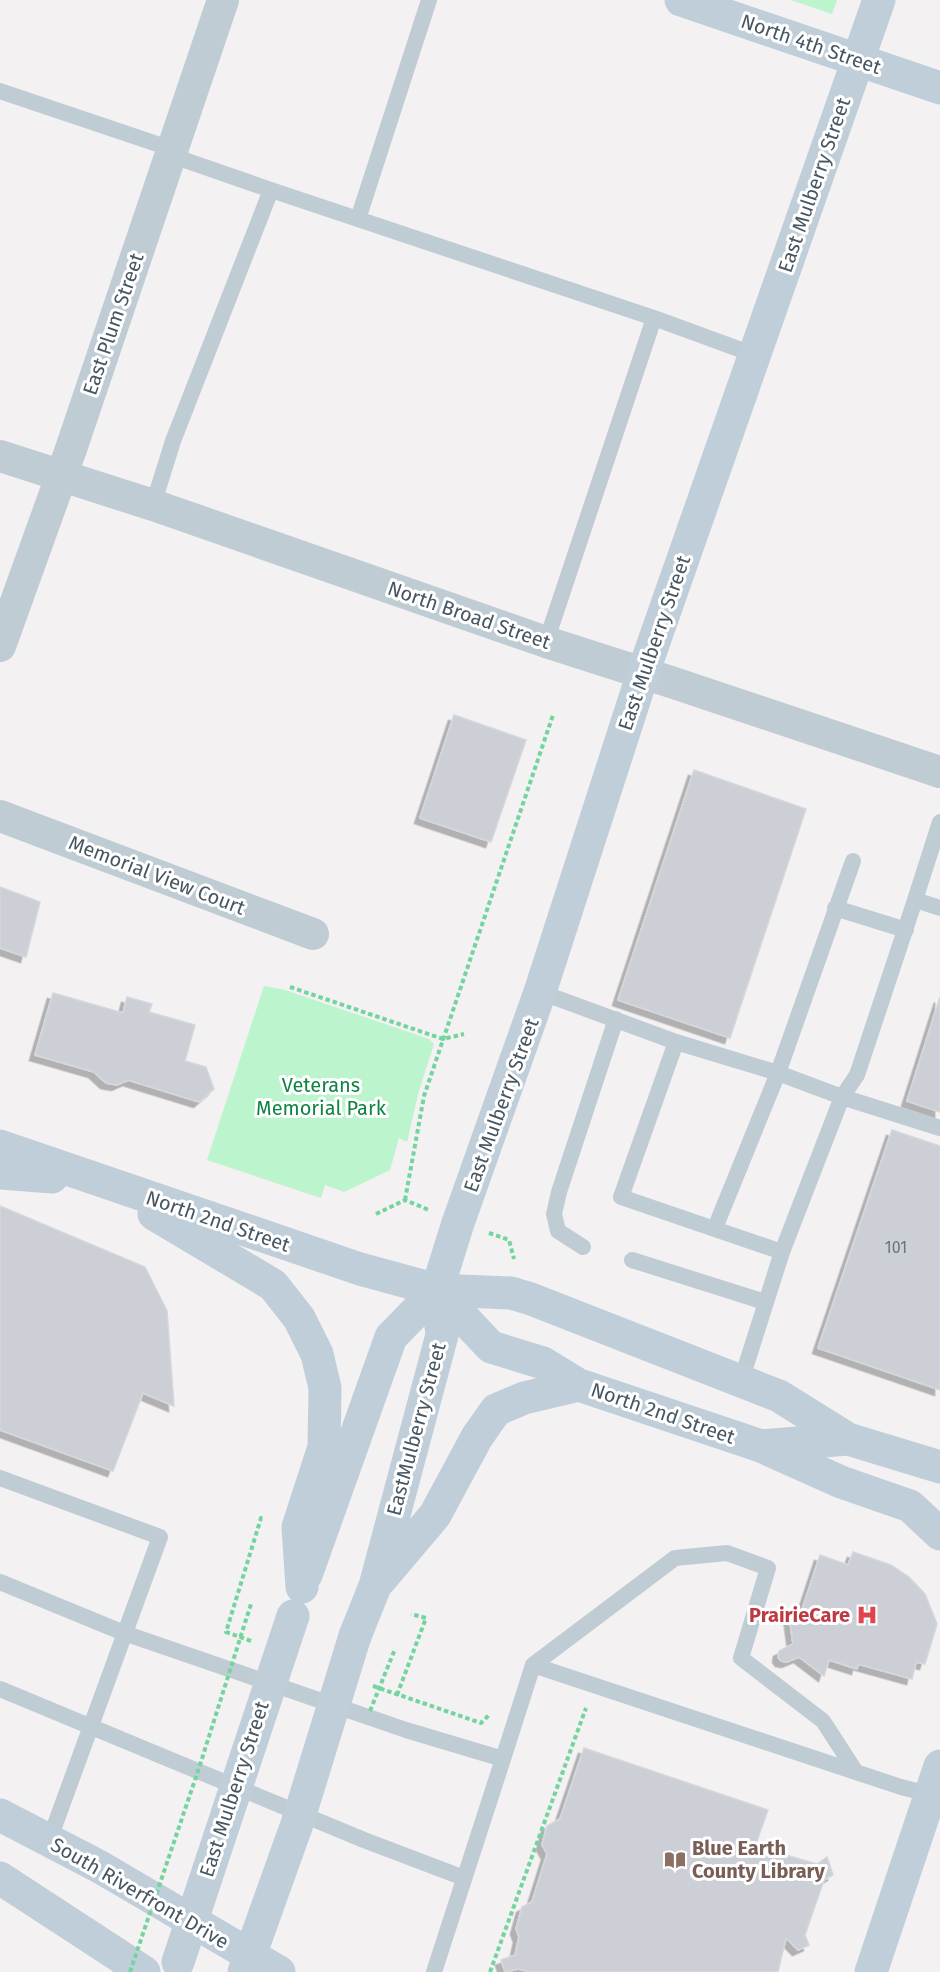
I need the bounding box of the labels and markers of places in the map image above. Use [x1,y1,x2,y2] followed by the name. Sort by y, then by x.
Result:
[749,1603,850,1627] place label: PrairieCare
[855,1603,879,1627] hospital icon: PrairieCare
[692,1836,826,1883] place label: Blue Earth County Library
[663,1848,687,1872] library icon: Blue Earth County Library

